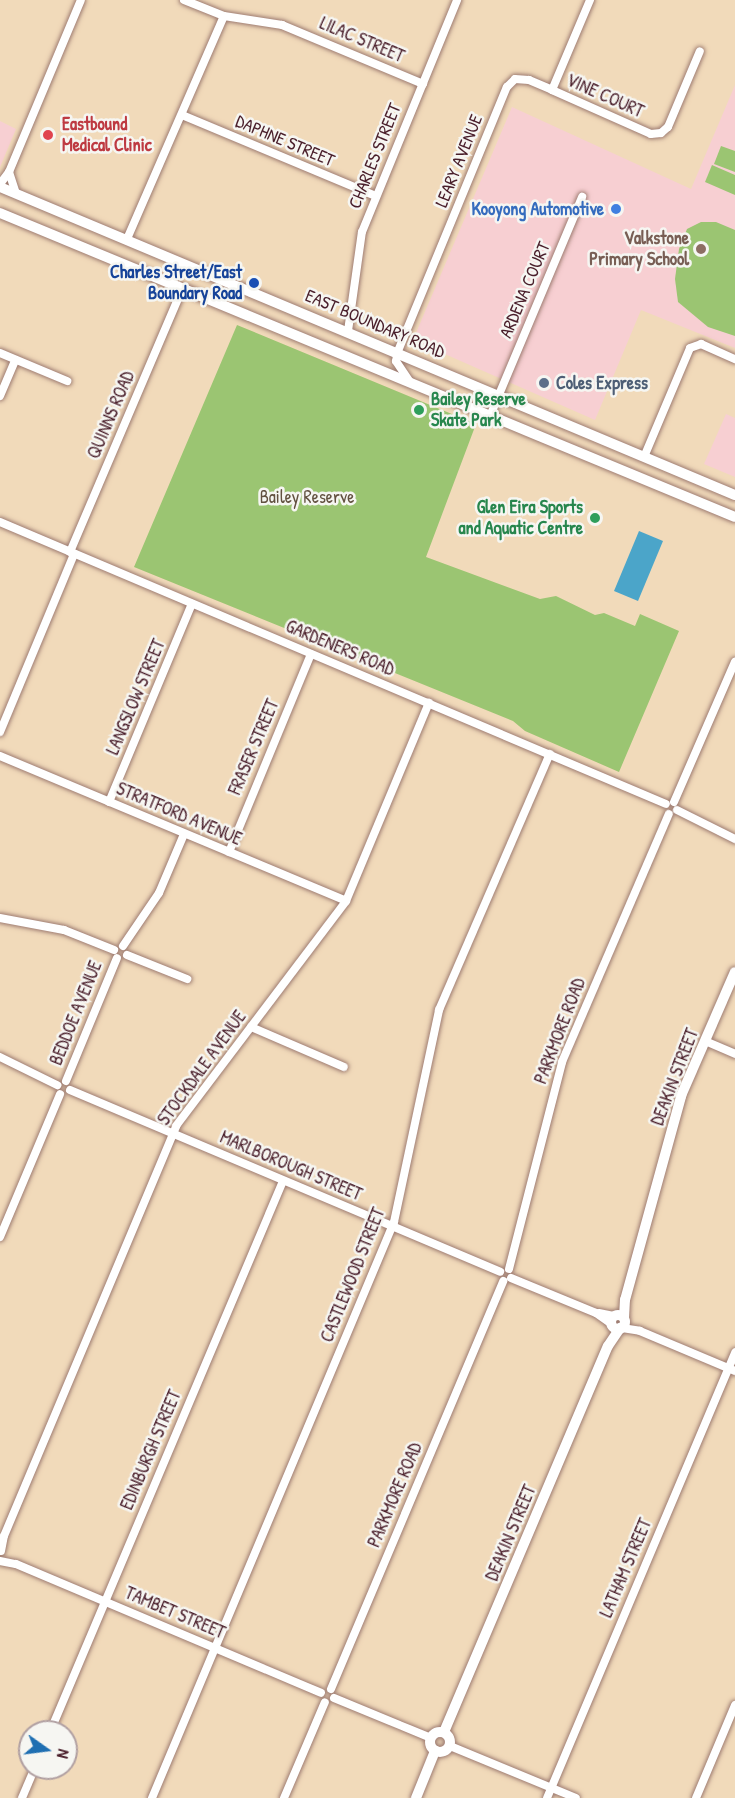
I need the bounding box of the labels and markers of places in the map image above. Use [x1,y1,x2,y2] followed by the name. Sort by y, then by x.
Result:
[62,114,152,156] place label: Eastbound Medical Clinic
[39,126,57,144] marker: Eastbound Medical Clinic
[471,198,604,220] place label: Kooyong Automotive
[609,202,623,216] marker: Kooyong Automotive
[589,228,689,270] place label: Valkstone Primary School
[694,242,708,256] marker: Valkstone Primary School
[110,262,242,304] place label: Charles Street/East Boundary Road
[247,276,261,290] marker: Charles Street/East Boundary Road
[556,372,648,394] place label: Coles Express
[537,376,551,390] marker: Coles Express
[431,389,526,432] place label: Bailey Reserve Skate Park
[412,403,426,417] marker: Bailey Reserve Skate Park
[458,497,583,540] place label: Glen Eira Sports and Aquatic Centre
[588,511,602,525] marker: Glen Eira Sports and Aquatic Centre

